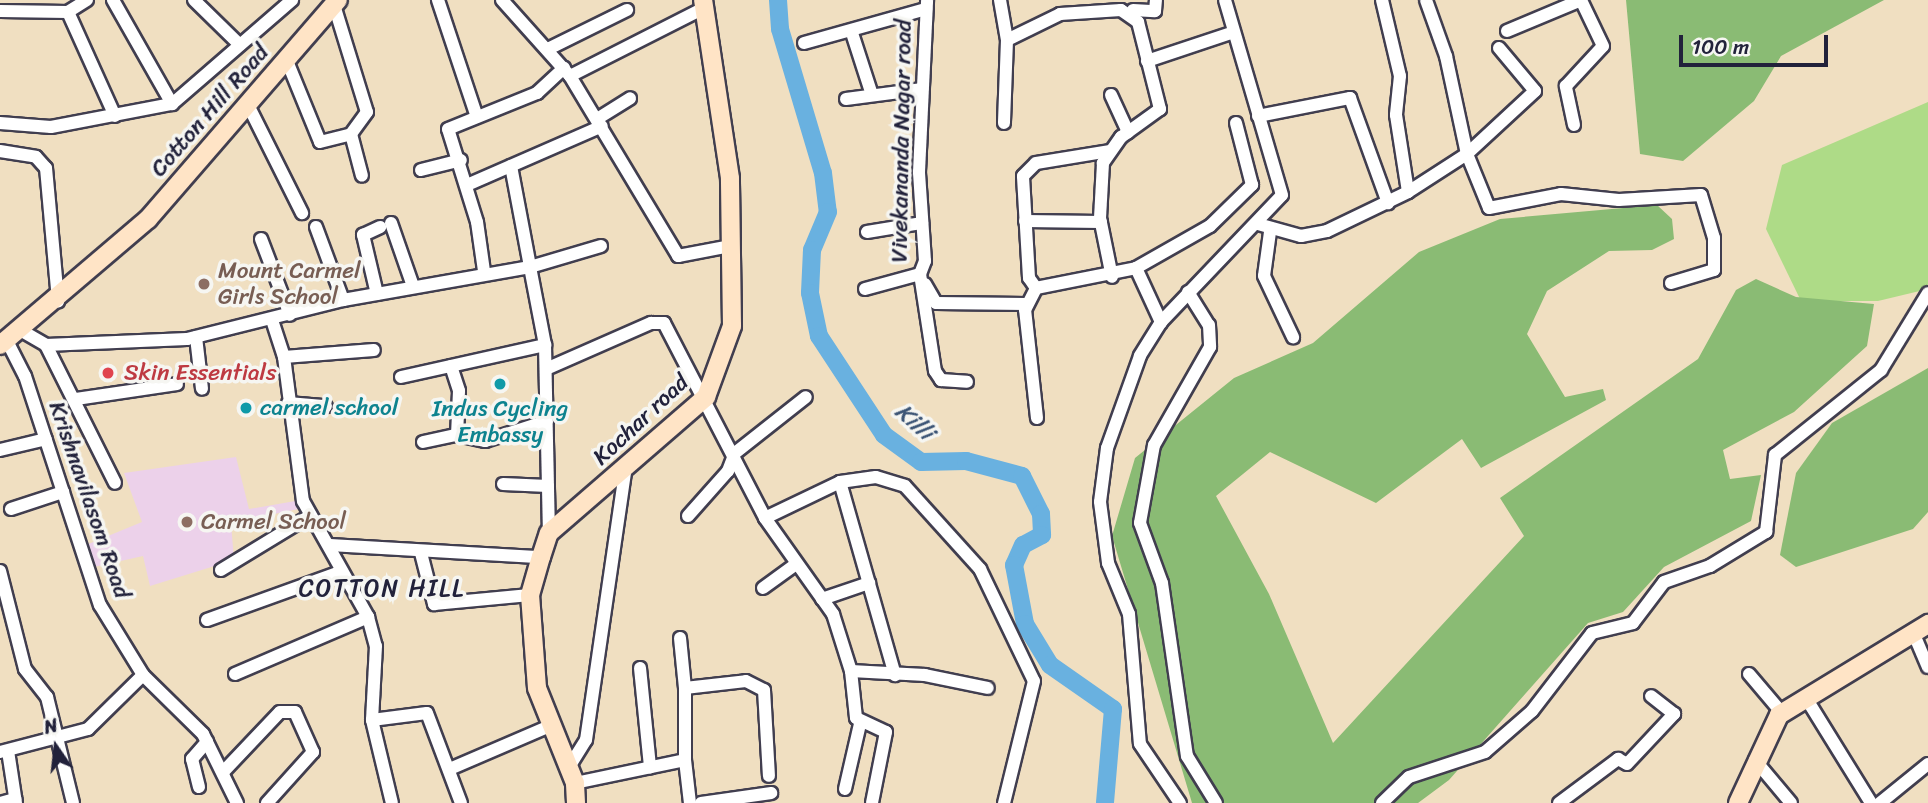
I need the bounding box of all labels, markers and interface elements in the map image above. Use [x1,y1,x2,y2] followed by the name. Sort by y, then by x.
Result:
[886,19,918,263] street label: Vivekananda Nagar road
[1683,21,1832,65] scale bar
[1692,28,1749,66] text: 100 m
[145,39,275,183] street label: Cotton Hill Road
[218,257,361,311] place label: Mount Carmel Girls School
[196,276,212,292] marker: Mount Carmel Girls School
[124,359,278,387] place label: Skin Essentials
[98,363,118,383] marker: Skin Essentials
[587,369,695,471] street label: Kochar road
[492,376,508,392] marker: Indus Cycling Embassy
[260,394,399,422] place label: carmel school
[432,395,568,449] place label: Indus Cycling Embassy
[889,397,939,447] water label: Killi
[42,398,136,602] street label: Krishnavilasom Road
[238,400,254,416] marker: carmel school
[201,508,346,536] place label: Carmel School
[179,514,195,530] marker: Carmel School
[301,575,463,603] district label: COTTON HILL
[40,709,61,744] text: N
[21,712,91,782] north arrow

